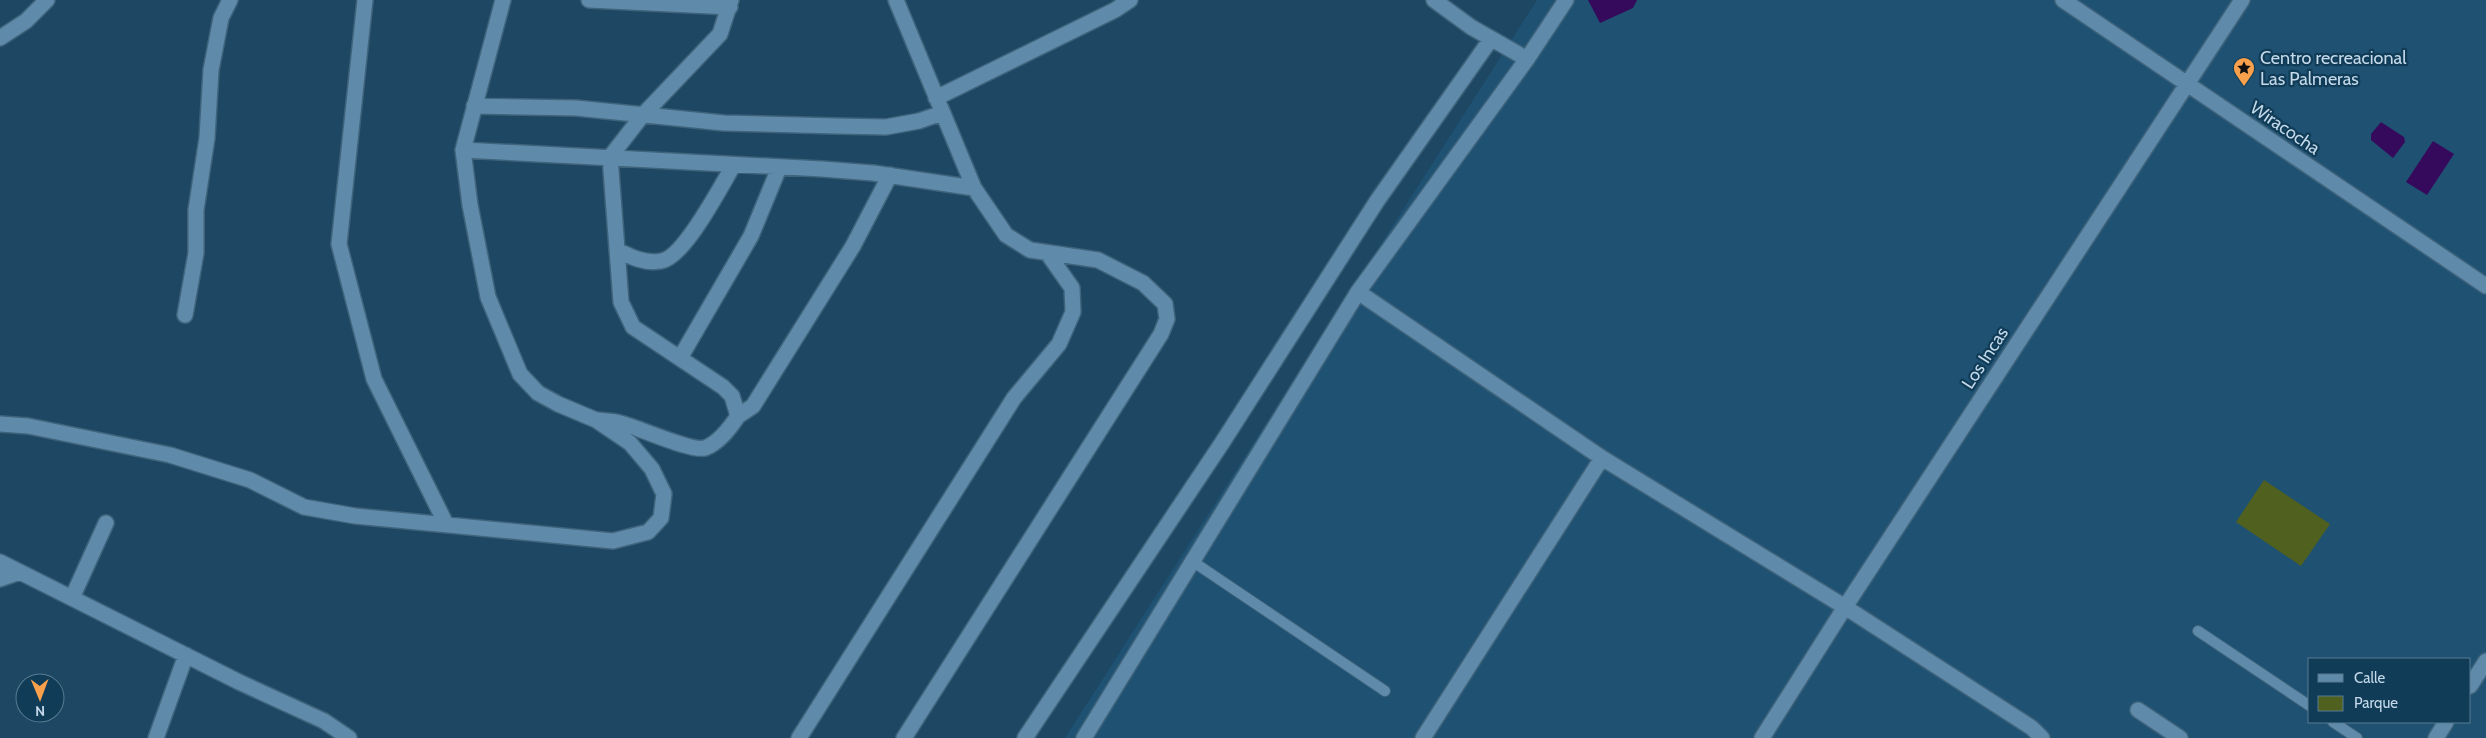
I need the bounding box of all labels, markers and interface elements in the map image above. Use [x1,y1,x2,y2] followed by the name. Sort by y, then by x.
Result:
[2260,47,2407,90] place label: Centro recreacional Las Palmeras
[2232,56,2256,87] place icon: Centro recreacional Las Palmeras
[2246,97,2324,160] street label: Wiracocha
[1957,323,2013,393] street label: Los Incas
[2308,658,2471,723] legend
[2354,669,2385,687] text: Calle
[15,673,65,723] north arrow
[2354,694,2398,712] text: Parque
[35,702,45,720] text: N

